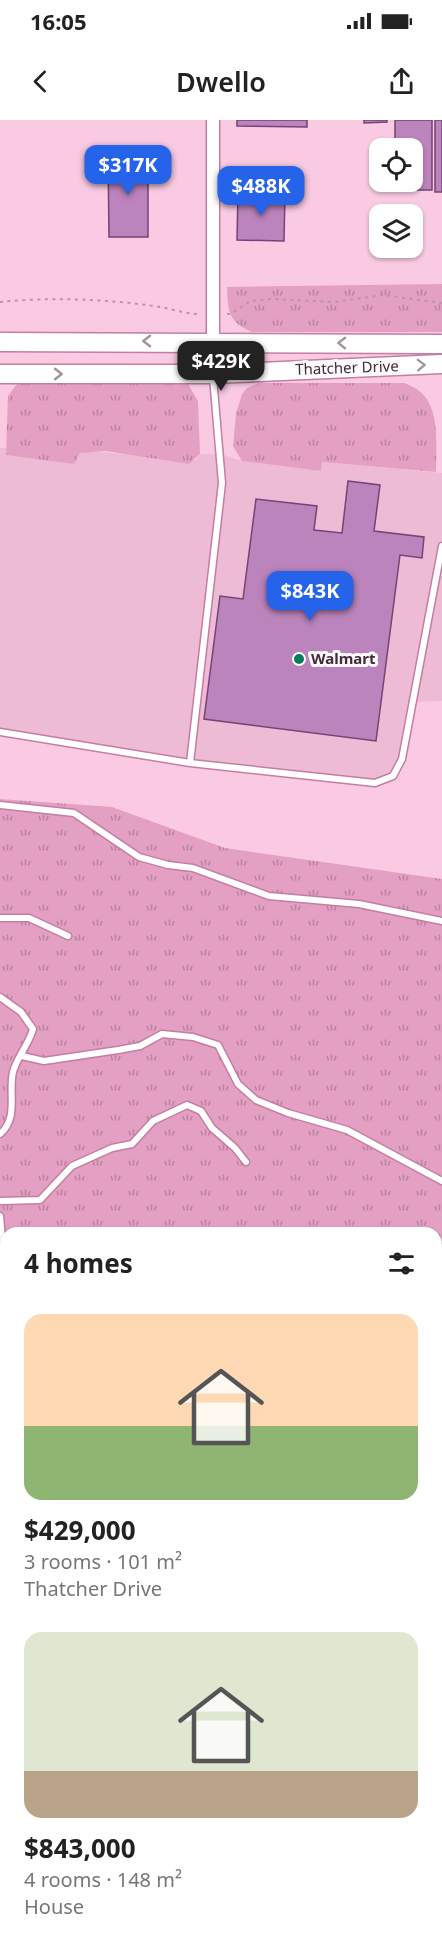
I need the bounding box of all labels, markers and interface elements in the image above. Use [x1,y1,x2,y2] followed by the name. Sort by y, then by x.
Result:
[30,6,87,36] text: 16:05
[176,63,266,100] text: Dwello
[24,65,57,98] icon: back
[385,65,418,98] icon: share
[369,138,423,258] map controls
[369,138,423,192] button: locate
[86,145,170,196] pin: $317K
[98,151,158,178] text: $317K
[219,166,303,217] pin: $488K
[231,172,291,199] text: $488K
[369,204,423,258] button: layers
[142,335,151,347] one-way arrow
[337,337,346,349] one-way arrow
[179,341,263,392] pin: $429K
[191,347,251,374] text: $429K
[295,355,399,379] street label: Thatcher Drive
[417,359,426,372] one-way arrow
[54,368,63,380] one-way arrow
[268,571,352,622] pin: $843K
[280,577,340,604] text: $843K
[311,648,376,668] place label: Walmart
[292,652,306,666] marker: Walmart
[24,1245,133,1281] text: 4 homes
[385,1247,418,1280] icon: filters
[167,1353,275,1461] icon: home
[24,1512,136,1548] text: $429,000
[24,1548,182,1575] text: 3 rooms · 101 m²
[24,1575,162,1602] text: Thatcher Drive
[167,1671,275,1779] icon: home
[24,1830,136,1866] text: $843,000
[24,1866,182,1893] text: 4 rooms · 148 m²
[24,1893,84,1920] text: House

